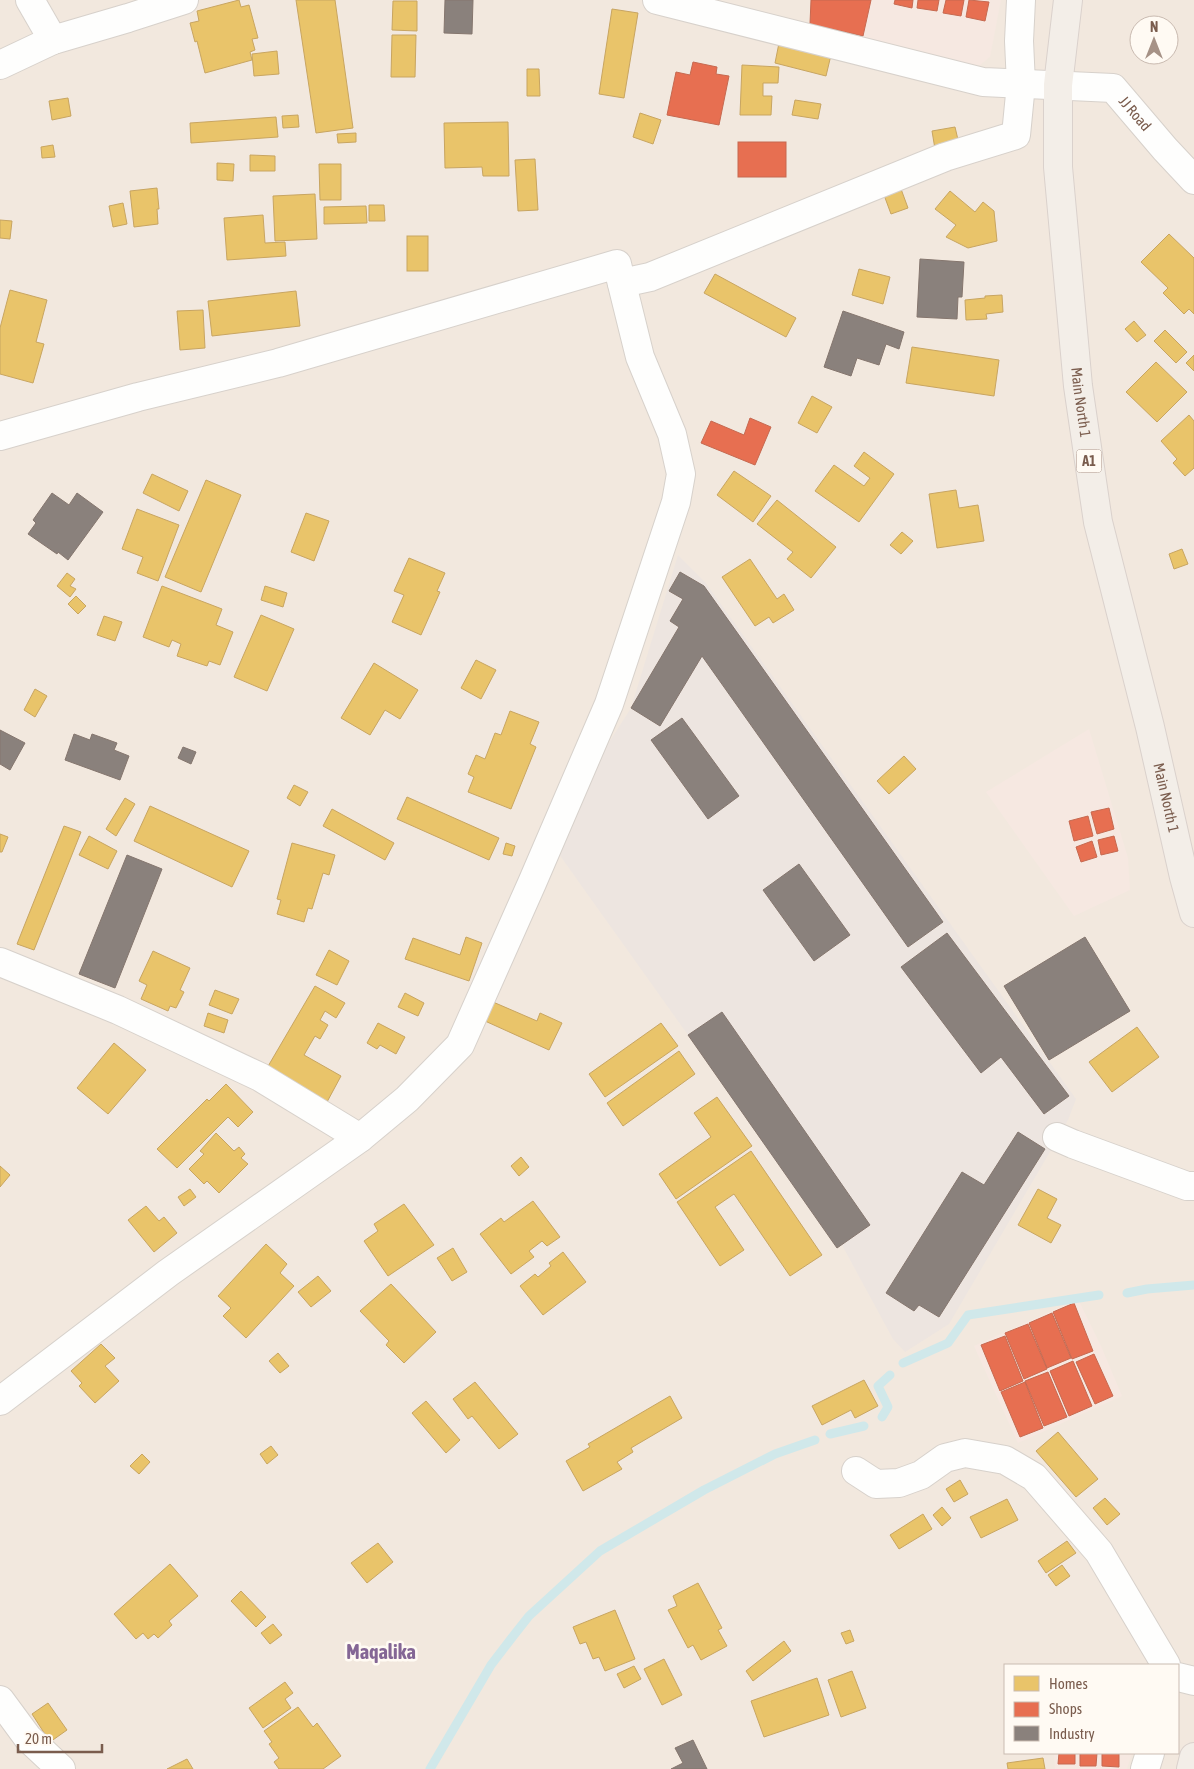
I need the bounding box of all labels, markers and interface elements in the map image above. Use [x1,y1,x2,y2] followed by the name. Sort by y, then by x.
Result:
[1129,15,1179,65] north arrow
[1150,19,1158,35] text: N
[1116,92,1155,134] street label: JJ Road
[1068,366,1094,439] street label: Main North 1
[1076,450,1102,472] road number: A1
[1150,761,1183,834] street label: Main North 1
[346,1640,416,1663] district label: Maqalika
[1004,1664,1179,1754] legend
[1049,1675,1088,1692] text: Homes
[1049,1700,1082,1717] text: Shops
[18,1722,101,1754] scale bar
[1049,1725,1095,1742] text: Industry
[25,1730,52,1747] text: 20 m

